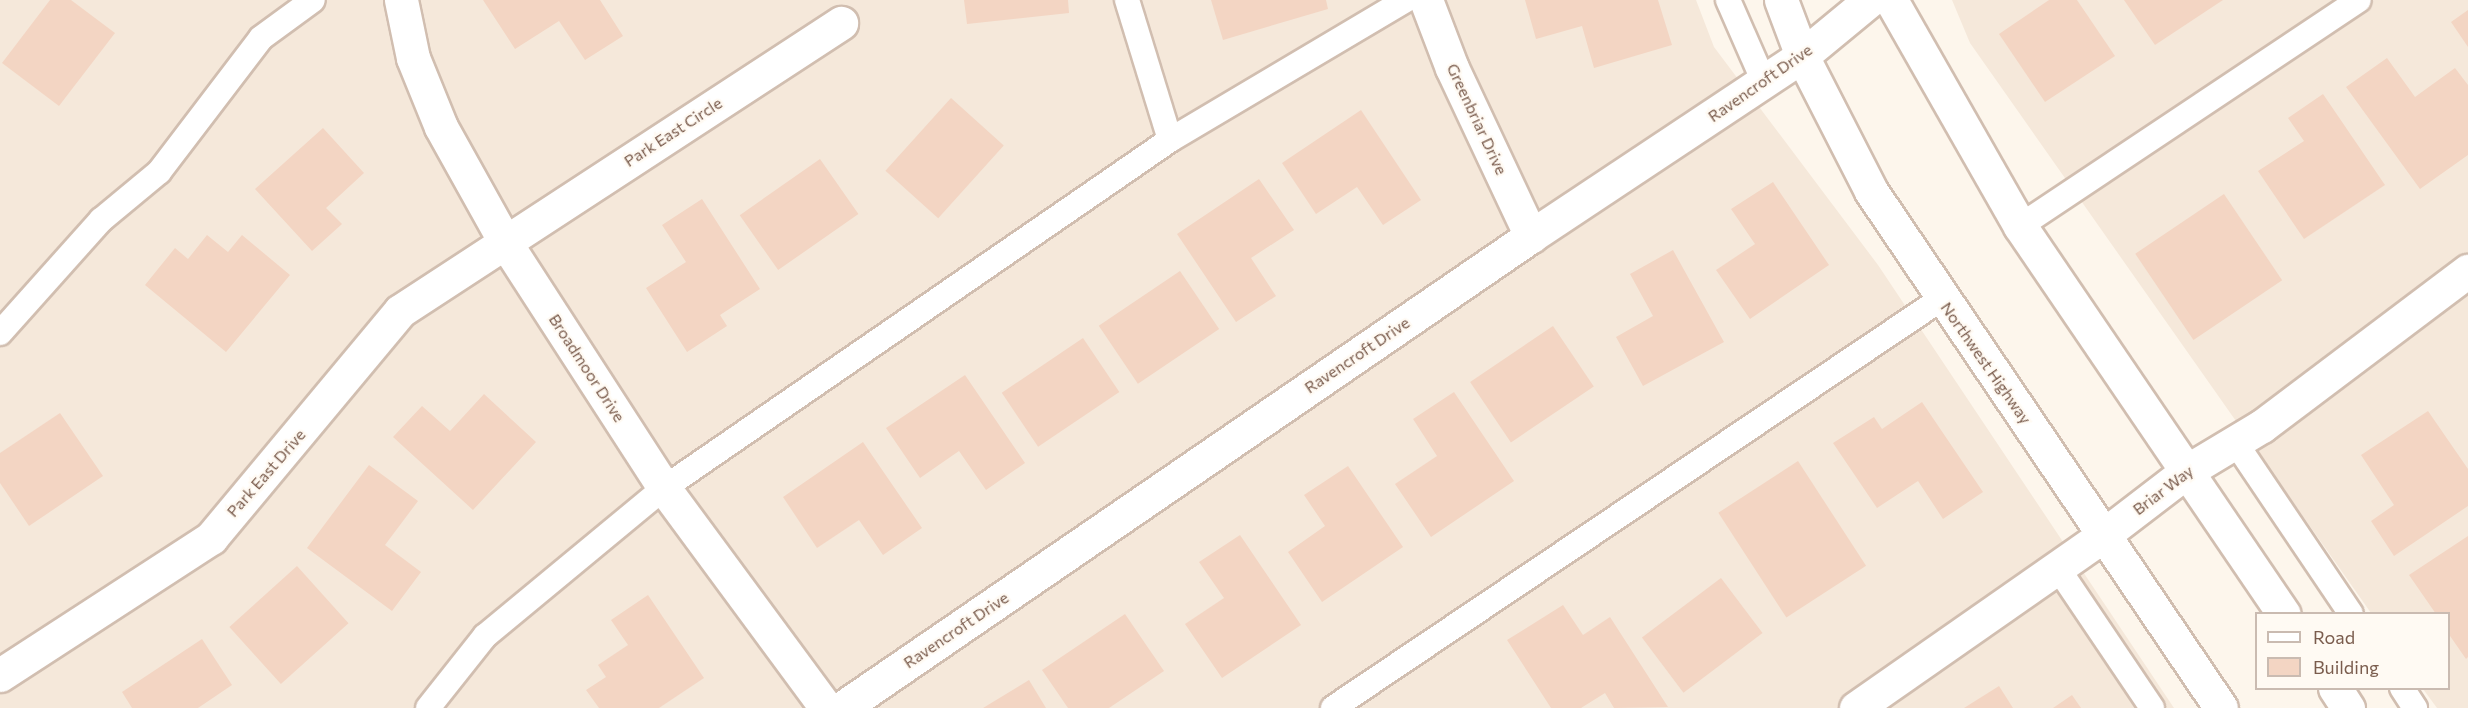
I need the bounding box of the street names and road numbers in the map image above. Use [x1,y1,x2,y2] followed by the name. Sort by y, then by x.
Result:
[1704,40,1816,126] street label: Ravencroft Drive
[1443,60,1511,178] street label: Greenbriar Drive
[620,93,726,171] street label: Park East Circle
[1937,298,2035,428] street label: Northwest Highway
[545,310,629,426] street label: Broadmoor Drive
[1301,313,1413,397] street label: Ravencroft Drive
[223,425,309,521] street label: Park East Drive
[2129,461,2197,519] street label: Briar Way
[900,588,1012,672] street label: Ravencroft Drive

